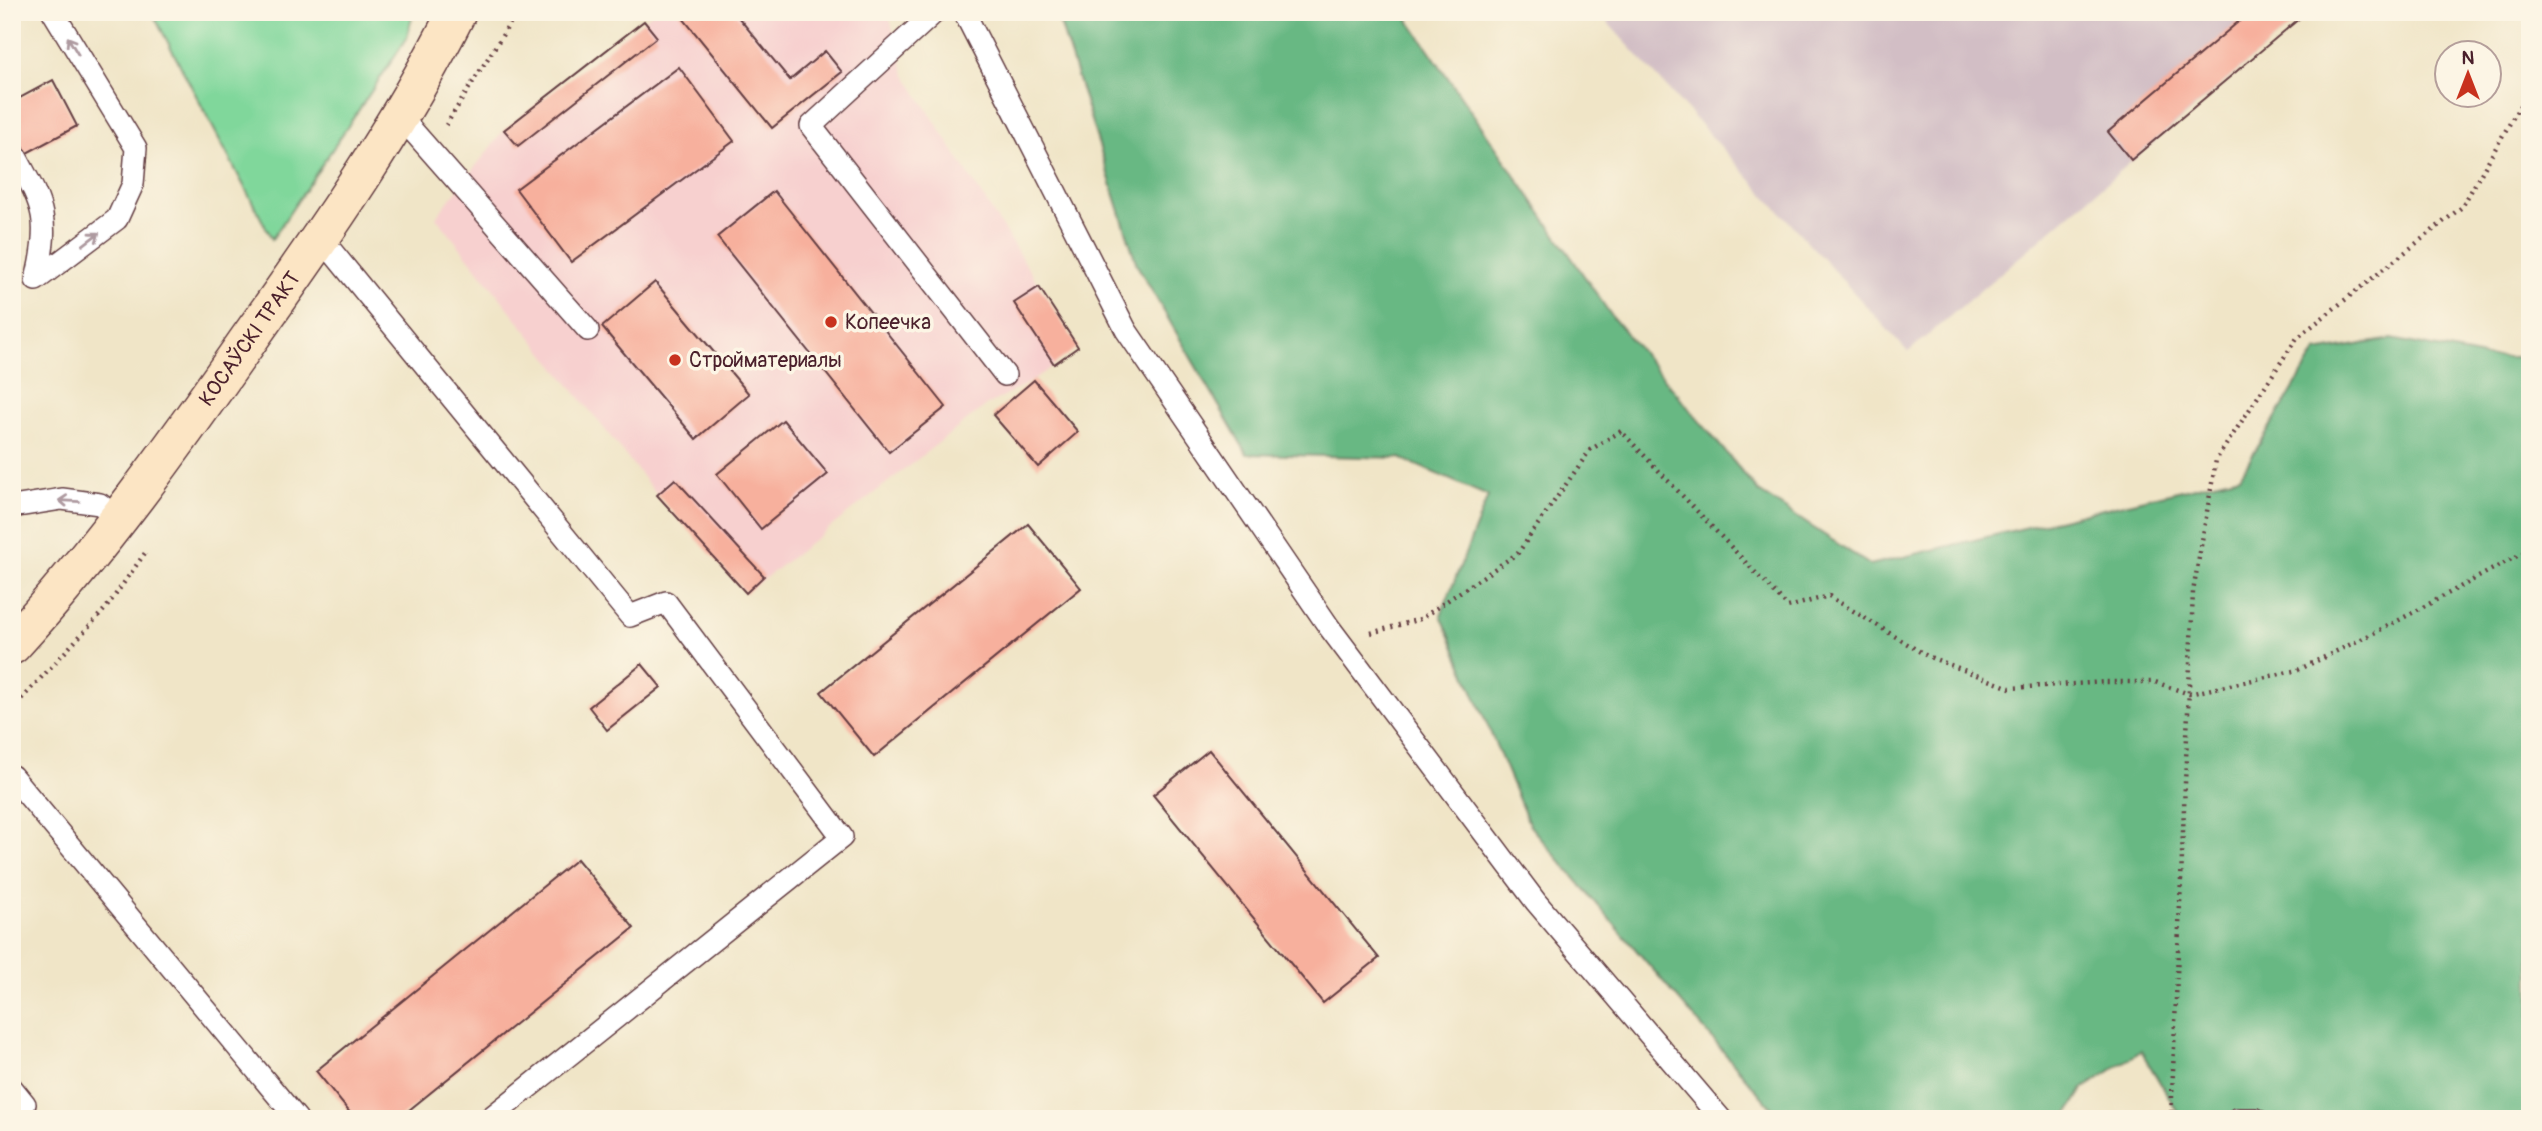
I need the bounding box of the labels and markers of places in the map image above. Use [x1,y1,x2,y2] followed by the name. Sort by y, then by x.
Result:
[845,309,931,336] place label: Копеечка
[823,314,839,330] marker: Копеечка
[689,347,842,374] place label: Стройматериалы
[667,352,683,368] marker: Стройматериалы

